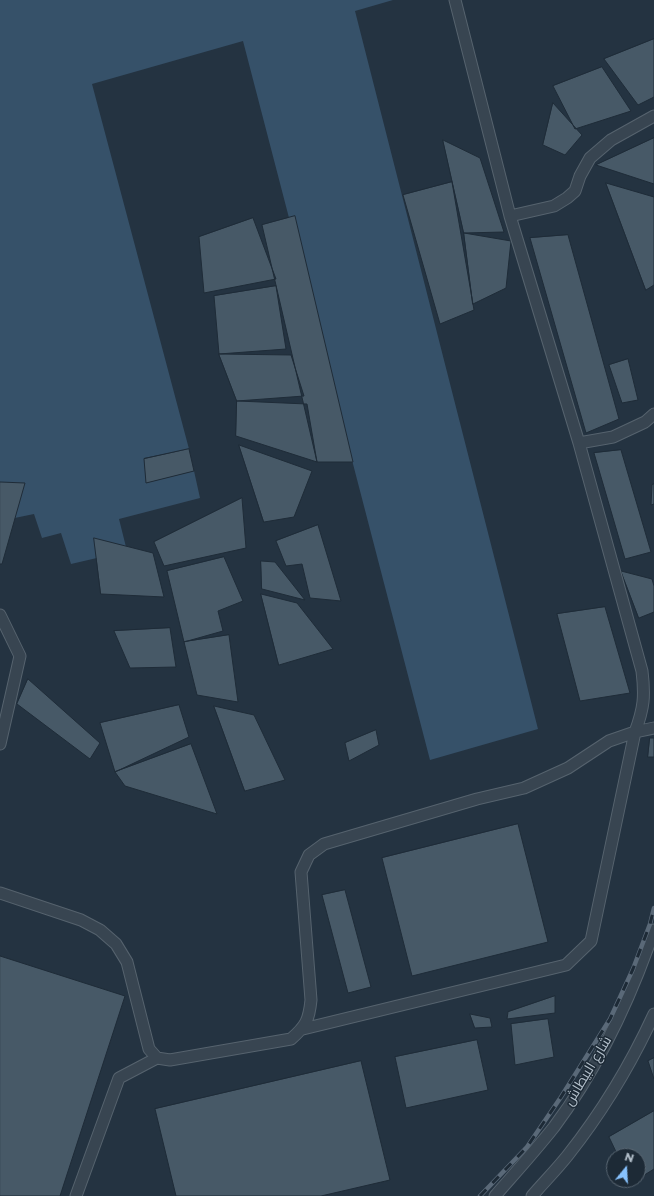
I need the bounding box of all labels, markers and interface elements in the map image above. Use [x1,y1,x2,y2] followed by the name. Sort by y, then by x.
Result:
[561,1033,615,1109] street label: شارع البيطاش
[606,1148,646,1188] north arrow
[623,1150,636,1166] text: N

